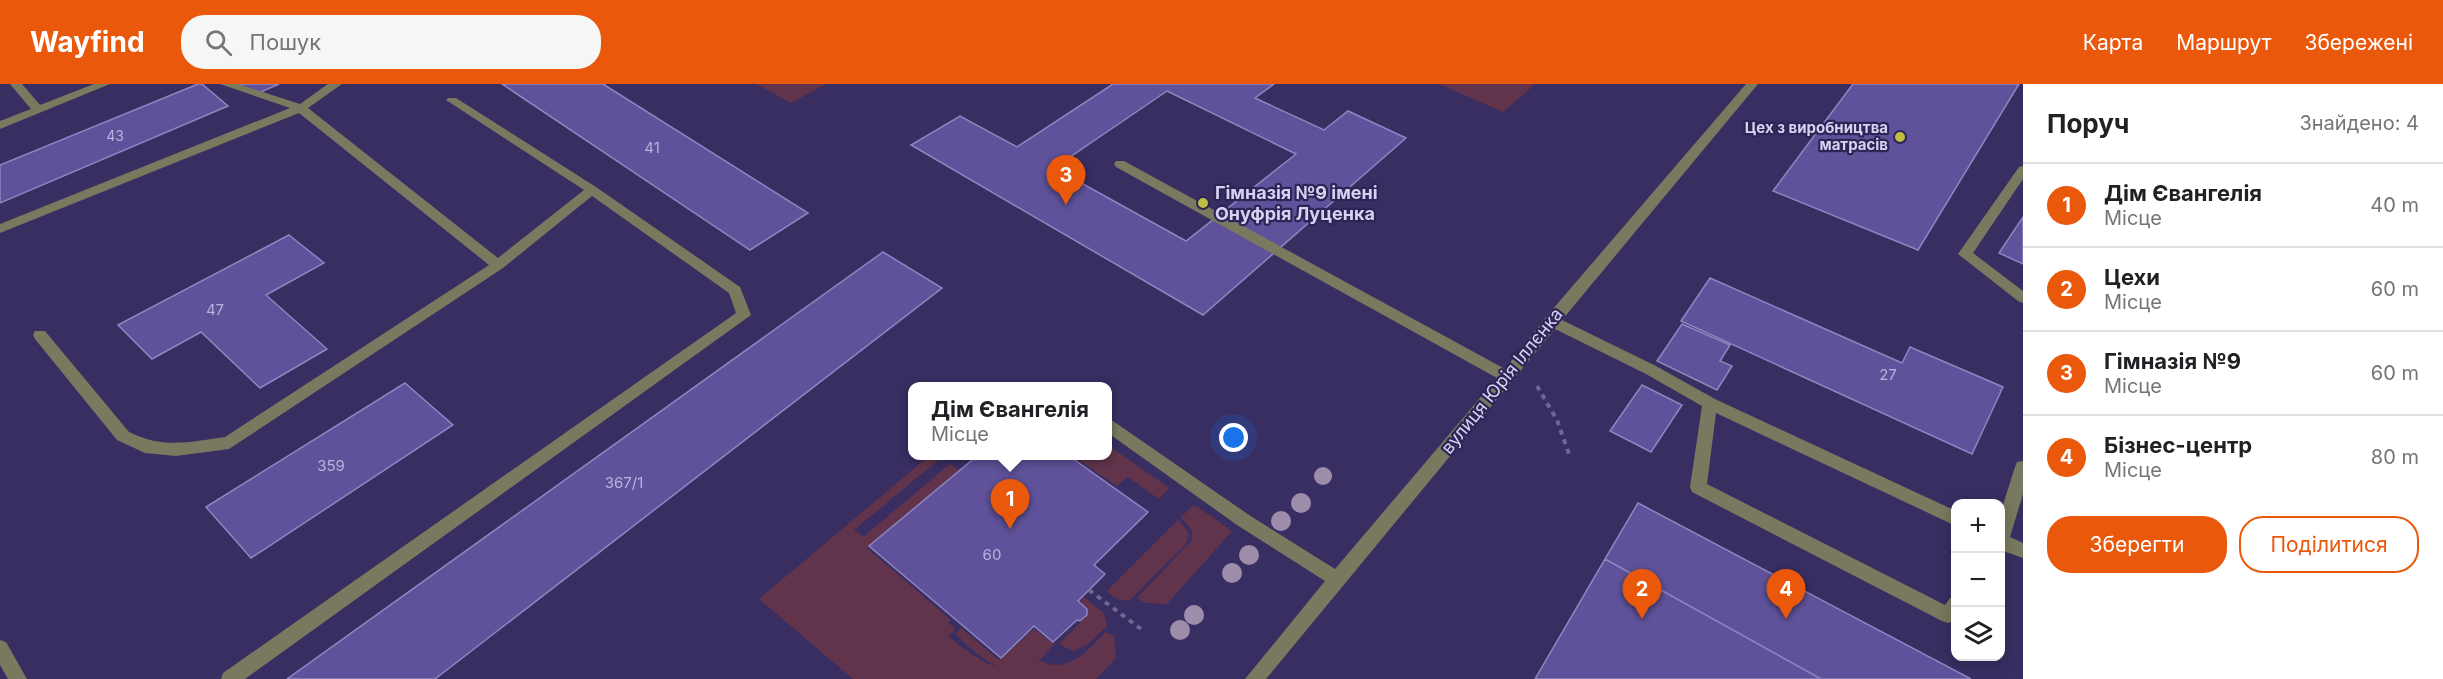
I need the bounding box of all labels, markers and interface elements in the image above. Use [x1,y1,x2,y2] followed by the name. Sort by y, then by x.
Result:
[181,15,601,69] search box
[30,25,145,59] text: Wayfind
[202,26,235,59] icon: search
[250,29,321,55] text: Пошук
[2083,30,2143,55] text: Карта
[2176,30,2271,55] text: Маршрут
[2304,30,2413,55] text: Збережені
[2047,108,2129,139] text: Поруч
[2299,111,2419,135] text: Знайдено: 4
[1745,118,1888,154] place label: Цех з виробництва матрасів
[106,127,124,144] house number: 43
[1893,130,1907,144] marker: Цех з виробництва матрасів
[644,138,660,157] house number: 41
[1046,156,1086,205] pin: 3
[2104,180,2262,206] text: Дім Євангелія
[1215,182,1378,224] place label: Гімназія №9 імені Онуфрія Луценка
[2062,193,2071,217] text: 1
[2370,193,2419,217] text: 40 m
[1196,196,1210,210] marker: Гімназія №9 імені Онуфрія Луценка
[2104,206,2162,230] text: Місце
[2104,264,2160,290] text: Цехи
[2060,277,2073,301] text: 2
[2371,277,2419,301] text: 60 m
[2104,290,2162,314] text: Місце
[206,300,224,319] house number: 47
[1436,304,1567,458] street label: вулиця Юрія Іллєнка
[2104,348,2241,374] text: Гімназія №9
[2060,361,2073,385] text: 3
[2371,361,2419,385] text: 60 m
[1879,365,1897,384] house number: 27
[2104,374,2162,398] text: Місце
[908,382,1112,460] popup
[931,396,1089,422] text: Дім Євангелія
[931,422,989,446] text: Місце
[1219,423,1248,452] your location
[2104,432,2252,458] text: Бізнес-центр
[2060,445,2073,469] text: 4
[2371,445,2419,469] text: 80 m
[317,456,345,475] house number: 359
[2104,458,2162,482] text: Місце
[605,473,643,492] house number: 367/1
[990,480,1030,529] pin: 1
[1951,499,2005,661] map controls
[1951,499,2005,553] button: +
[2047,516,2227,573] button: Зберегти
[2239,516,2419,573] button: Поділитися
[983,545,1001,564] house number: 60
[1951,553,2005,607] button: −
[1622,570,1662,619] pin: 2
[1766,570,1806,619] pin: 4
[1951,607,2005,661] button: layers

